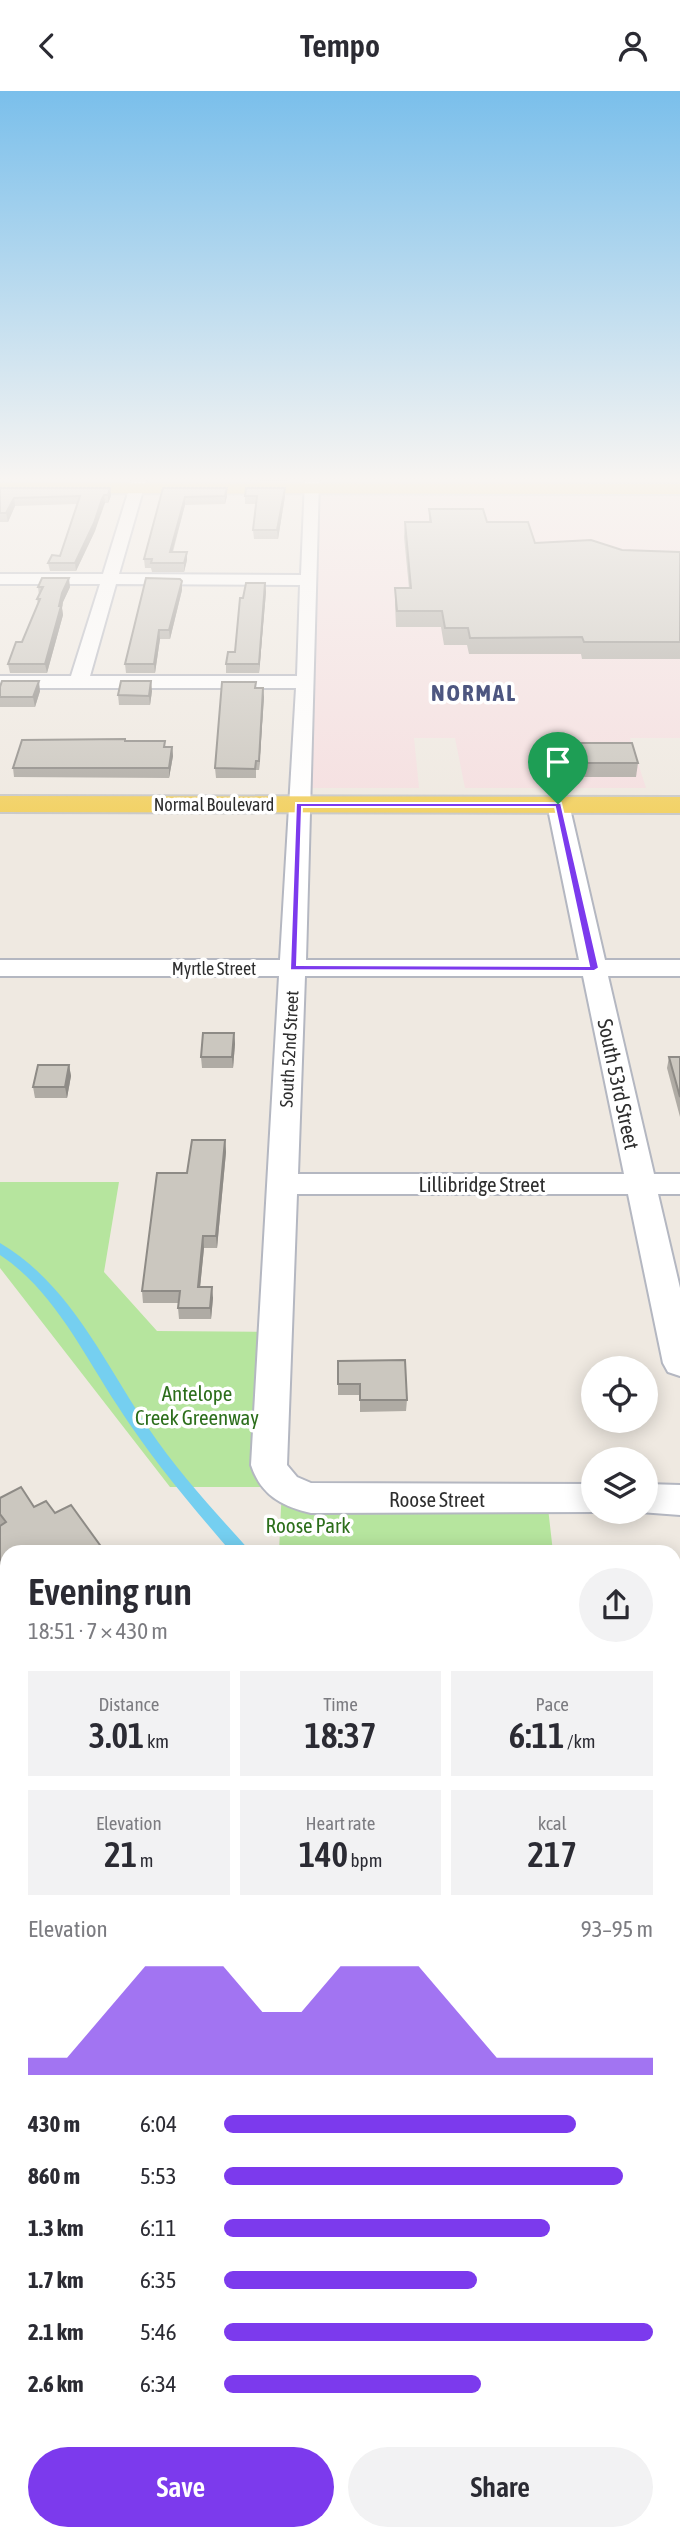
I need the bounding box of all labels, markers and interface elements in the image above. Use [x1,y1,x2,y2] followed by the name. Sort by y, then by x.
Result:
[28,27,66,65] icon: back
[300,27,380,64] text: Tempo
[614,27,652,65] icon: person
[431,680,517,706] district label: NORMAL
[528,732,588,804] pin
[539,743,577,781] icon: arrive
[154,794,274,815] street label: Normal Boulevard
[172,958,256,979] street label: Myrtle Street
[275,990,303,1108] street label: South 52nd Street
[593,1017,645,1151] street label: South 53rd Street
[419,1172,545,1196] street label: Lillibridge Street
[581,1356,658,1524] map controls
[581,1356,658,1433] button: locate
[135,1381,259,1429] park label: Antelope Creek Greenway
[581,1447,658,1524] button: layers
[389,1487,485,1511] street label: Roose Street
[265,1513,351,1537] park label: Roose Park
[579,1568,653,1642] button: share
[28,1570,192,1613] text: Evening run
[28,1618,168,1644] text: 18:51 · 7 × 430 m
[98,1693,159,1715] text: Distance
[323,1693,358,1715] text: Time
[535,1693,569,1715] text: Pace
[89,1715,144,1755] text: 3.01
[304,1715,377,1755] text: 18:37
[509,1715,564,1755] text: 6:11
[144,1730,169,1752] text: km
[564,1730,596,1752] text: /km
[96,1812,162,1834] text: Elevation
[306,1812,375,1834] text: Heart rate
[538,1812,567,1834] text: kcal
[104,1834,137,1874] text: 21
[299,1834,348,1874] text: 140
[527,1834,577,1874] text: 217
[137,1849,153,1871] text: m
[348,1849,382,1871] text: bpm
[28,1916,108,1942] text: Elevation
[581,1916,653,1942] text: 93–95 m
[28,2111,80,2137] text: 430 m
[140,2111,177,2137] text: 6:04
[28,2163,80,2189] text: 860 m
[140,2163,177,2189] text: 5:53
[28,2215,84,2241] text: 1.3 km
[140,2215,177,2241] text: 6:11
[28,2267,84,2293] text: 1.7 km
[140,2267,177,2293] text: 6:35
[28,2319,84,2345] text: 2.1 km
[140,2319,177,2345] text: 5:46
[28,2371,84,2397] text: 2.6 km
[140,2371,177,2397] text: 6:34
[28,2447,334,2527] button: Save
[348,2447,653,2527] button: Share

